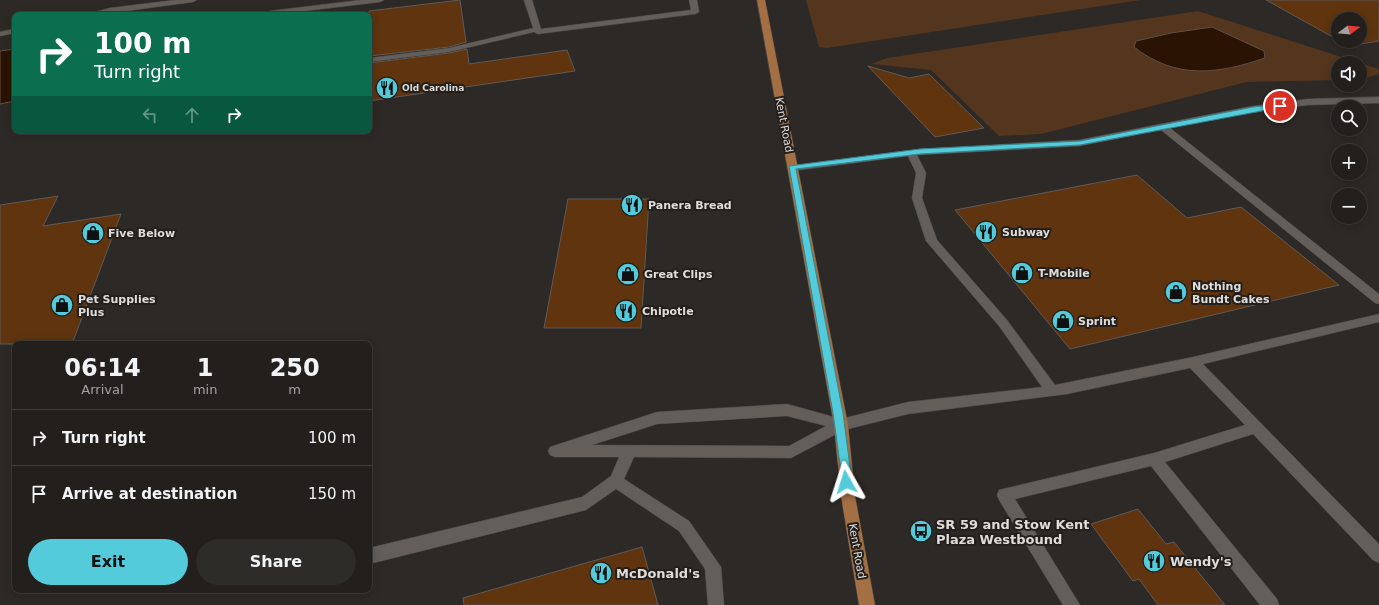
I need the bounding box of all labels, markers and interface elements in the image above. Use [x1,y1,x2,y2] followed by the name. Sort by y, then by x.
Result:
[1331,12,1367,48] north arrow
[1331,12,1367,224] map controls
[94,27,191,60] text: 100 m
[28,28,80,80] icon: right
[1331,56,1367,92] button: sound
[94,61,180,82] text: Turn right
[374,75,400,101] restaurant icon: Old Carolina
[402,83,464,93] place label: Old Carolina
[1263,89,1297,123] pin
[1269,95,1291,117] icon: arrive
[772,96,796,154] street label: Kent Road
[1331,100,1367,136] button: search
[139,104,161,126] icon: left
[181,104,203,126] icon: ahead
[223,104,245,126] icon: right
[1331,144,1367,180] button: +
[1331,188,1367,224] button: −
[619,192,645,218] restaurant icon: Panera Bread
[648,199,732,212] place label: Panera Bread
[973,219,999,245] restaurant icon: Subway
[80,220,106,246] shop icon: Five Below
[1002,226,1050,239] place label: Subway
[108,227,175,240] place label: Five Below
[1009,260,1035,286] shop icon: T-Mobile
[615,261,641,287] shop icon: Great Clips
[1038,267,1090,280] place label: T-Mobile
[644,268,713,281] place label: Great Clips
[1163,279,1189,305] shop icon: Nothing Bundt Cakes
[1192,280,1270,306] place label: Nothing Bundt Cakes
[49,292,75,318] shop icon: Pet Supplies Plus
[78,293,156,319] place label: Pet Supplies Plus
[613,298,639,324] restaurant icon: Chipotle
[642,305,694,318] place label: Chipotle
[1050,308,1076,334] shop icon: Sprint
[1078,315,1116,328] place label: Sprint
[64,354,141,382] text: 06:14
[197,354,213,382] text: 1
[270,354,320,382] text: 250
[81,382,124,397] text: Arrival
[193,382,217,397] text: min
[288,382,301,397] text: m
[28,427,50,449] icon: right
[62,429,146,447] text: Turn right
[308,429,356,447] text: 100 m
[825,461,867,503] position arrow
[28,483,50,505] icon: arrive
[62,485,237,503] text: Arrive at destination
[308,485,356,503] text: 150 m
[936,517,1090,547] place label: SR 59 and Stow Kent Plaza Westbound
[908,518,934,544] bus stop icon: SR 59 and Stow Kent Plaza Westbound
[846,522,868,580] street label: Kent Road
[28,539,188,585] button: Exit
[196,539,356,585] button: Share
[1141,548,1167,574] restaurant icon: Wendy's
[1170,554,1232,569] place label: Wendy's
[588,560,614,586] restaurant icon: McDonald's
[616,566,700,581] place label: McDonald's

